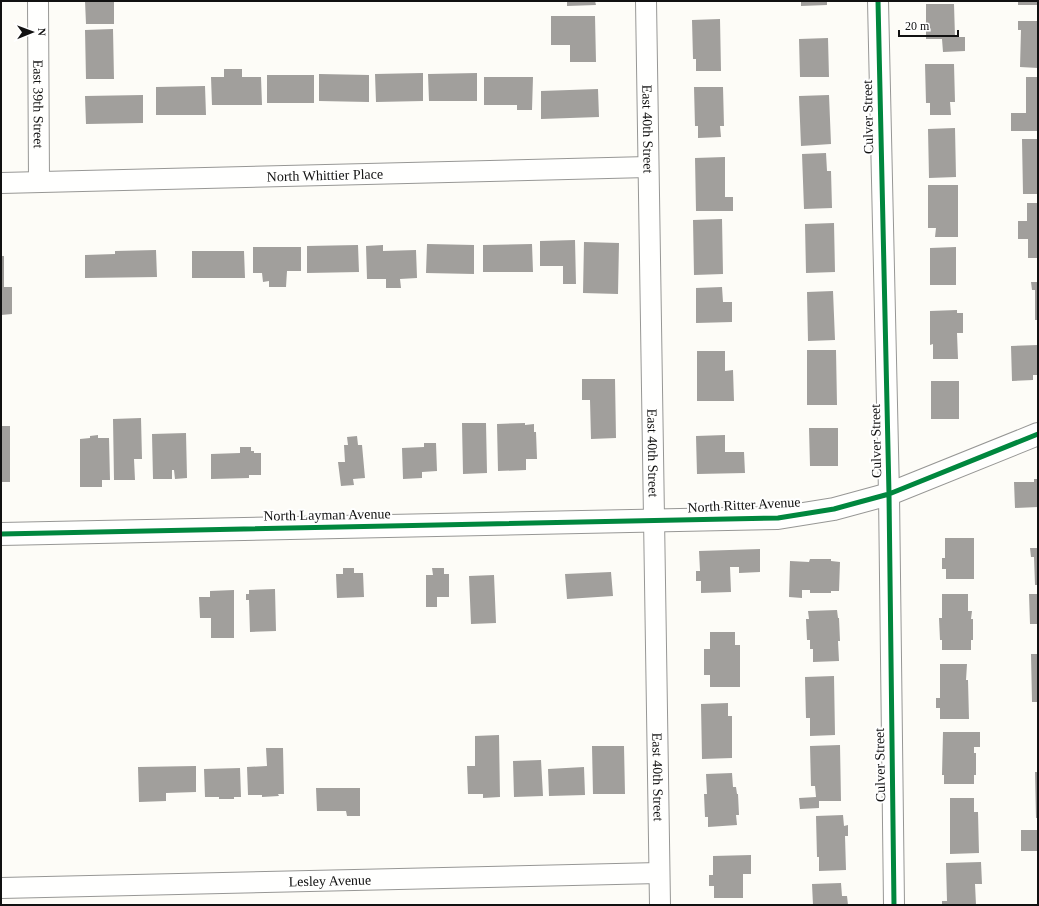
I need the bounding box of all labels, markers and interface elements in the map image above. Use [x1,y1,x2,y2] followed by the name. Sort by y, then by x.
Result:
[12,12,52,52] north arrow
[899,12,958,38] scale bar
[905,19,930,33] text: 20 m
[36,28,48,36] text: N
[31,60,46,149] street label: East 39th Street
[860,80,876,154] street label: Culver Street
[640,85,656,174] street label: East 40th Street
[267,166,383,184] street label: North Whittier Place
[868,404,884,478] street label: Culver Street
[645,408,661,498] street label: East 40th Street
[687,495,801,515] street label: North Ritter Avenue
[263,506,391,524] street label: North Layman Avenue
[872,728,888,802] street label: Culver Street
[650,732,666,821] street label: East 40th Street
[288,872,371,889] street label: Lesley Avenue

